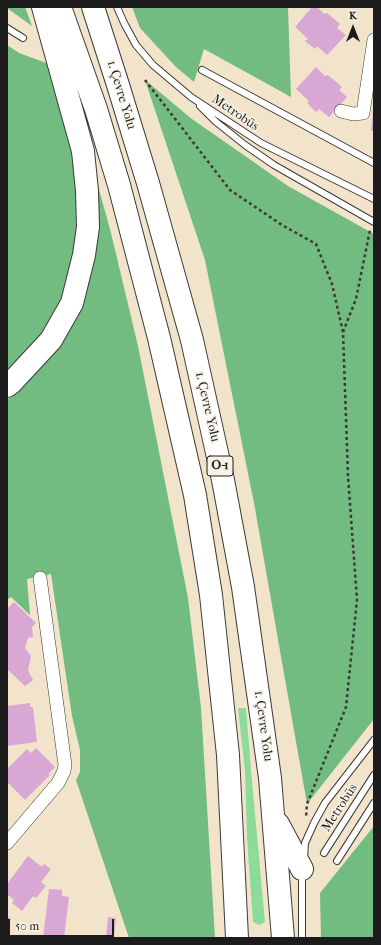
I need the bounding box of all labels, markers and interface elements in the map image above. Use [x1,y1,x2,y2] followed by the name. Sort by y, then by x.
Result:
[333,8,373,48] north arrow
[349,9,357,22] text: K
[103,59,139,131] street label: 1. Çevre Yolu
[208,92,262,134] street label: Metrobüs
[191,371,223,443] street label: 1. Çevre Yolu
[207,456,233,476] road number: O-1
[250,690,276,762] street label: 1. Çevre Yolu
[319,781,361,835] street label: Metrobüs
[10,911,116,937] scale bar
[15,919,39,933] text: 50 m

